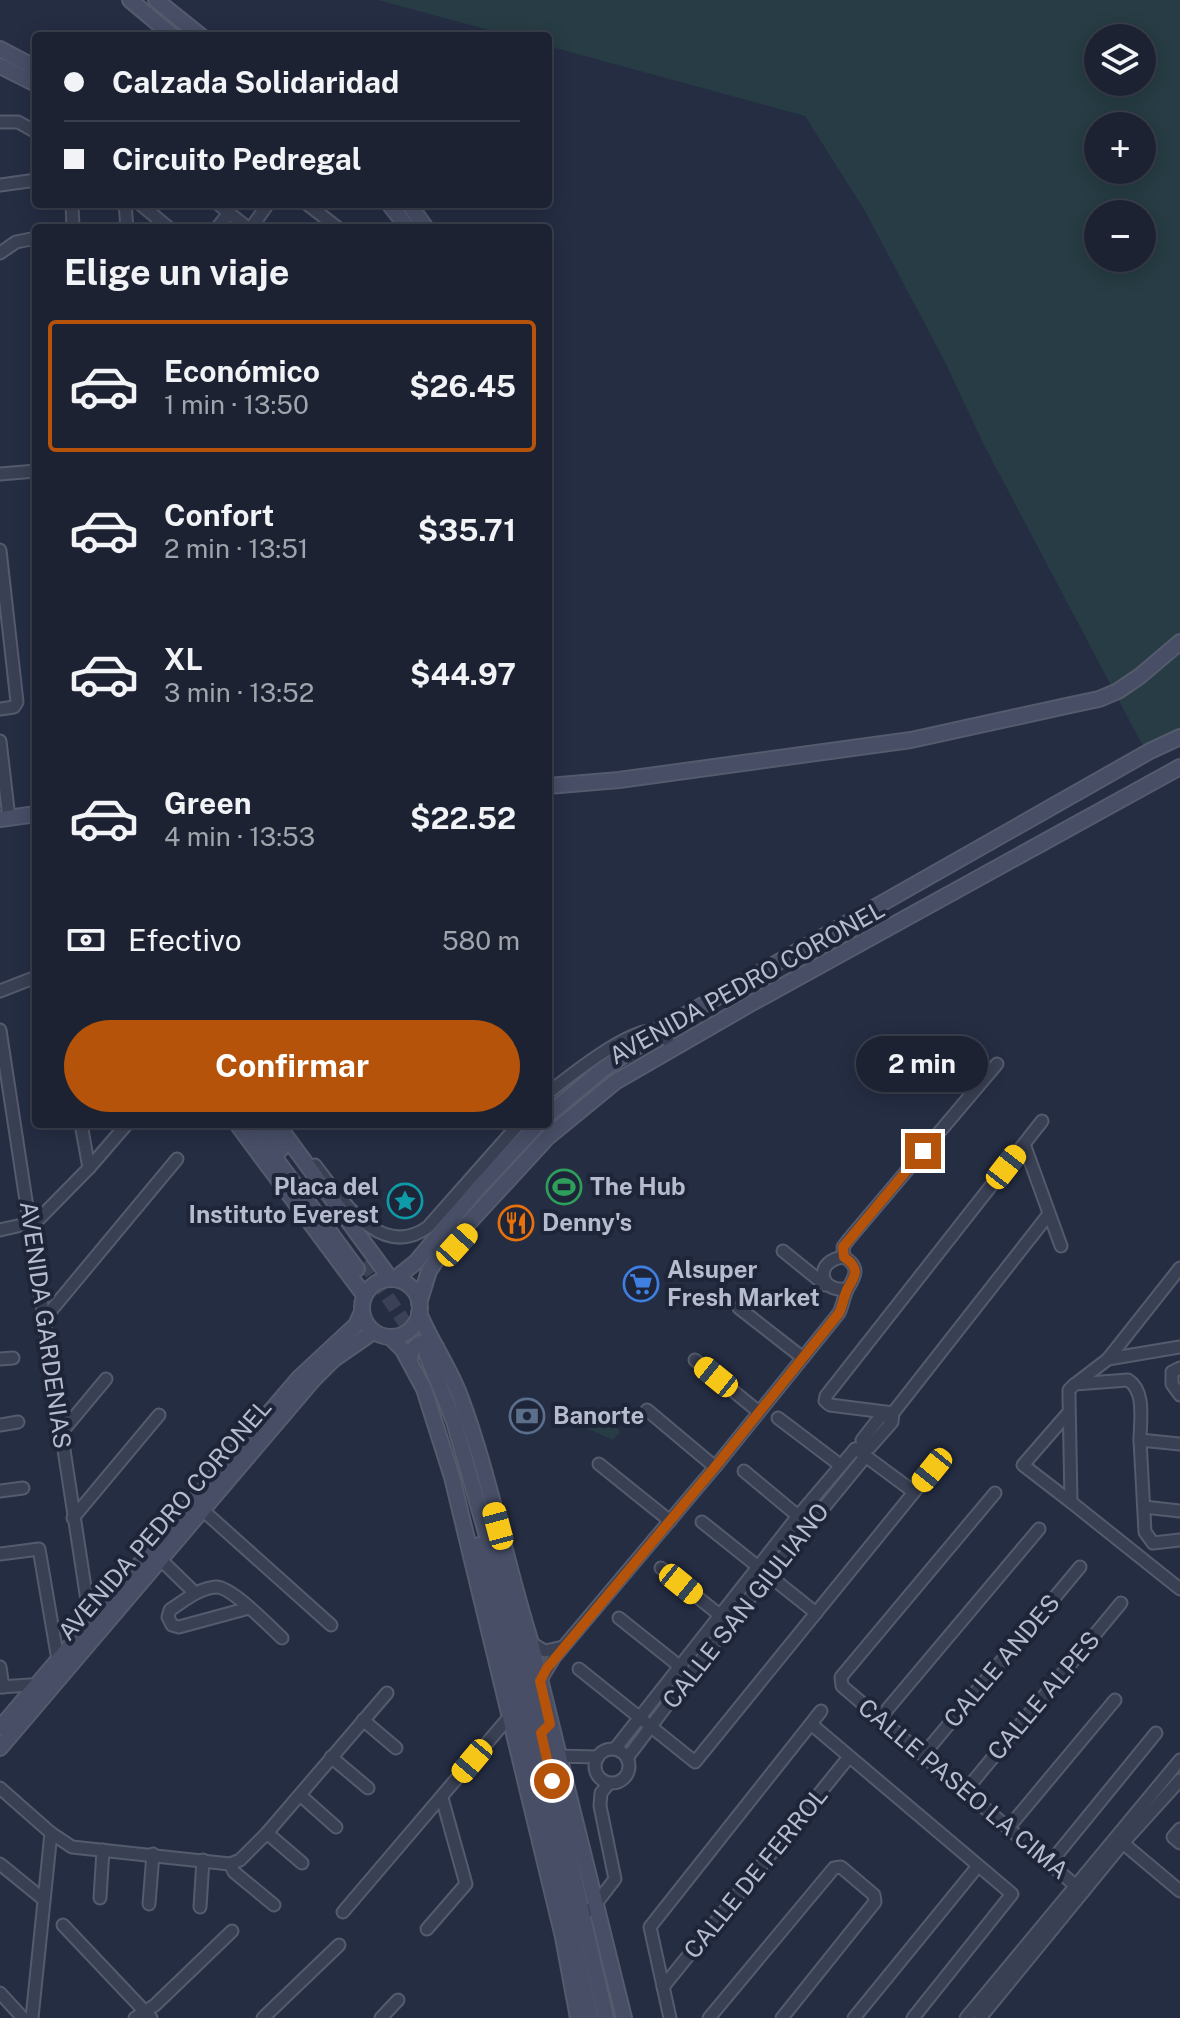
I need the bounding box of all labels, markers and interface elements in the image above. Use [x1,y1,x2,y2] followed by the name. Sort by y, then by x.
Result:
[1084,24,1156,272] map controls
[1084,24,1156,96] button: layers
[112,64,399,100] text: Calzada Solidaridad
[1084,112,1156,184] button: +
[112,141,362,177] text: Circuito Pedregal
[1084,200,1156,272] button: −
[64,251,289,293] text: Elige un viaje
[68,350,140,422] icon: car
[164,353,320,389] text: Económico
[409,368,516,404] text: $26.45
[164,389,309,420] text: 1 min · 13:50
[68,494,140,566] icon: car
[164,497,274,533] text: Confort
[418,512,516,548] text: $35.71
[164,533,308,564] text: 2 min · 13:51
[68,638,140,710] icon: car
[164,641,203,677] text: XL
[410,656,516,692] text: $44.97
[164,677,314,708] text: 3 min · 13:52
[68,782,140,854] icon: car
[164,785,251,821] text: Green
[410,800,516,836] text: $22.52
[164,821,315,852] text: 4 min · 13:53
[604,895,889,1070] street label: AVENIDA PEDRO CORONEL
[64,918,108,962] icon: cash
[128,922,242,958] text: Efectivo
[442,925,520,956] text: 580 m
[64,1020,520,1112] button: Confirmar
[857,1035,989,1091] callout: 2 min
[888,1048,956,1079] text: 2 min
[905,1133,941,1169] route end
[982,1141,1030,1193] car
[545,1168,583,1206] sports icon: The Hub
[189,1172,379,1228] place label: Placa del Instituto Everest
[590,1172,686,1200] place label: The Hub
[386,1182,424,1220] place icon: Placa del Instituto Everest
[15,1199,77,1450] street label: AVENIDA GARDENIAS
[497,1204,535,1242] restaurant icon: Denny's
[542,1208,632,1236] place label: Denny's
[432,1219,482,1271] car
[667,1255,820,1311] place label: Alsuper Fresh Market
[622,1265,660,1303] supermarket icon: Alsuper Fresh Market
[690,1353,742,1401] car
[52,1393,277,1646] street label: AVENIDA PEDRO CORONEL
[508,1397,546,1435] bank icon: Banorte
[553,1401,644,1429] place label: Banorte
[908,1444,956,1496] car
[656,1497,834,1714] street label: CALLE SAN GIULIANO
[480,1500,516,1552] car
[655,1560,707,1608] car
[938,1588,1065,1732] street label: CALLE ANDES
[981,1625,1105,1765] street label: CALLE ALPES
[853,1692,1074,1884] street label: CALLE PASEO LA CIMA
[447,1735,497,1787] car
[534,1763,570,1799] route start
[678,1781,833,1964] street label: CALLE DE FERROL

